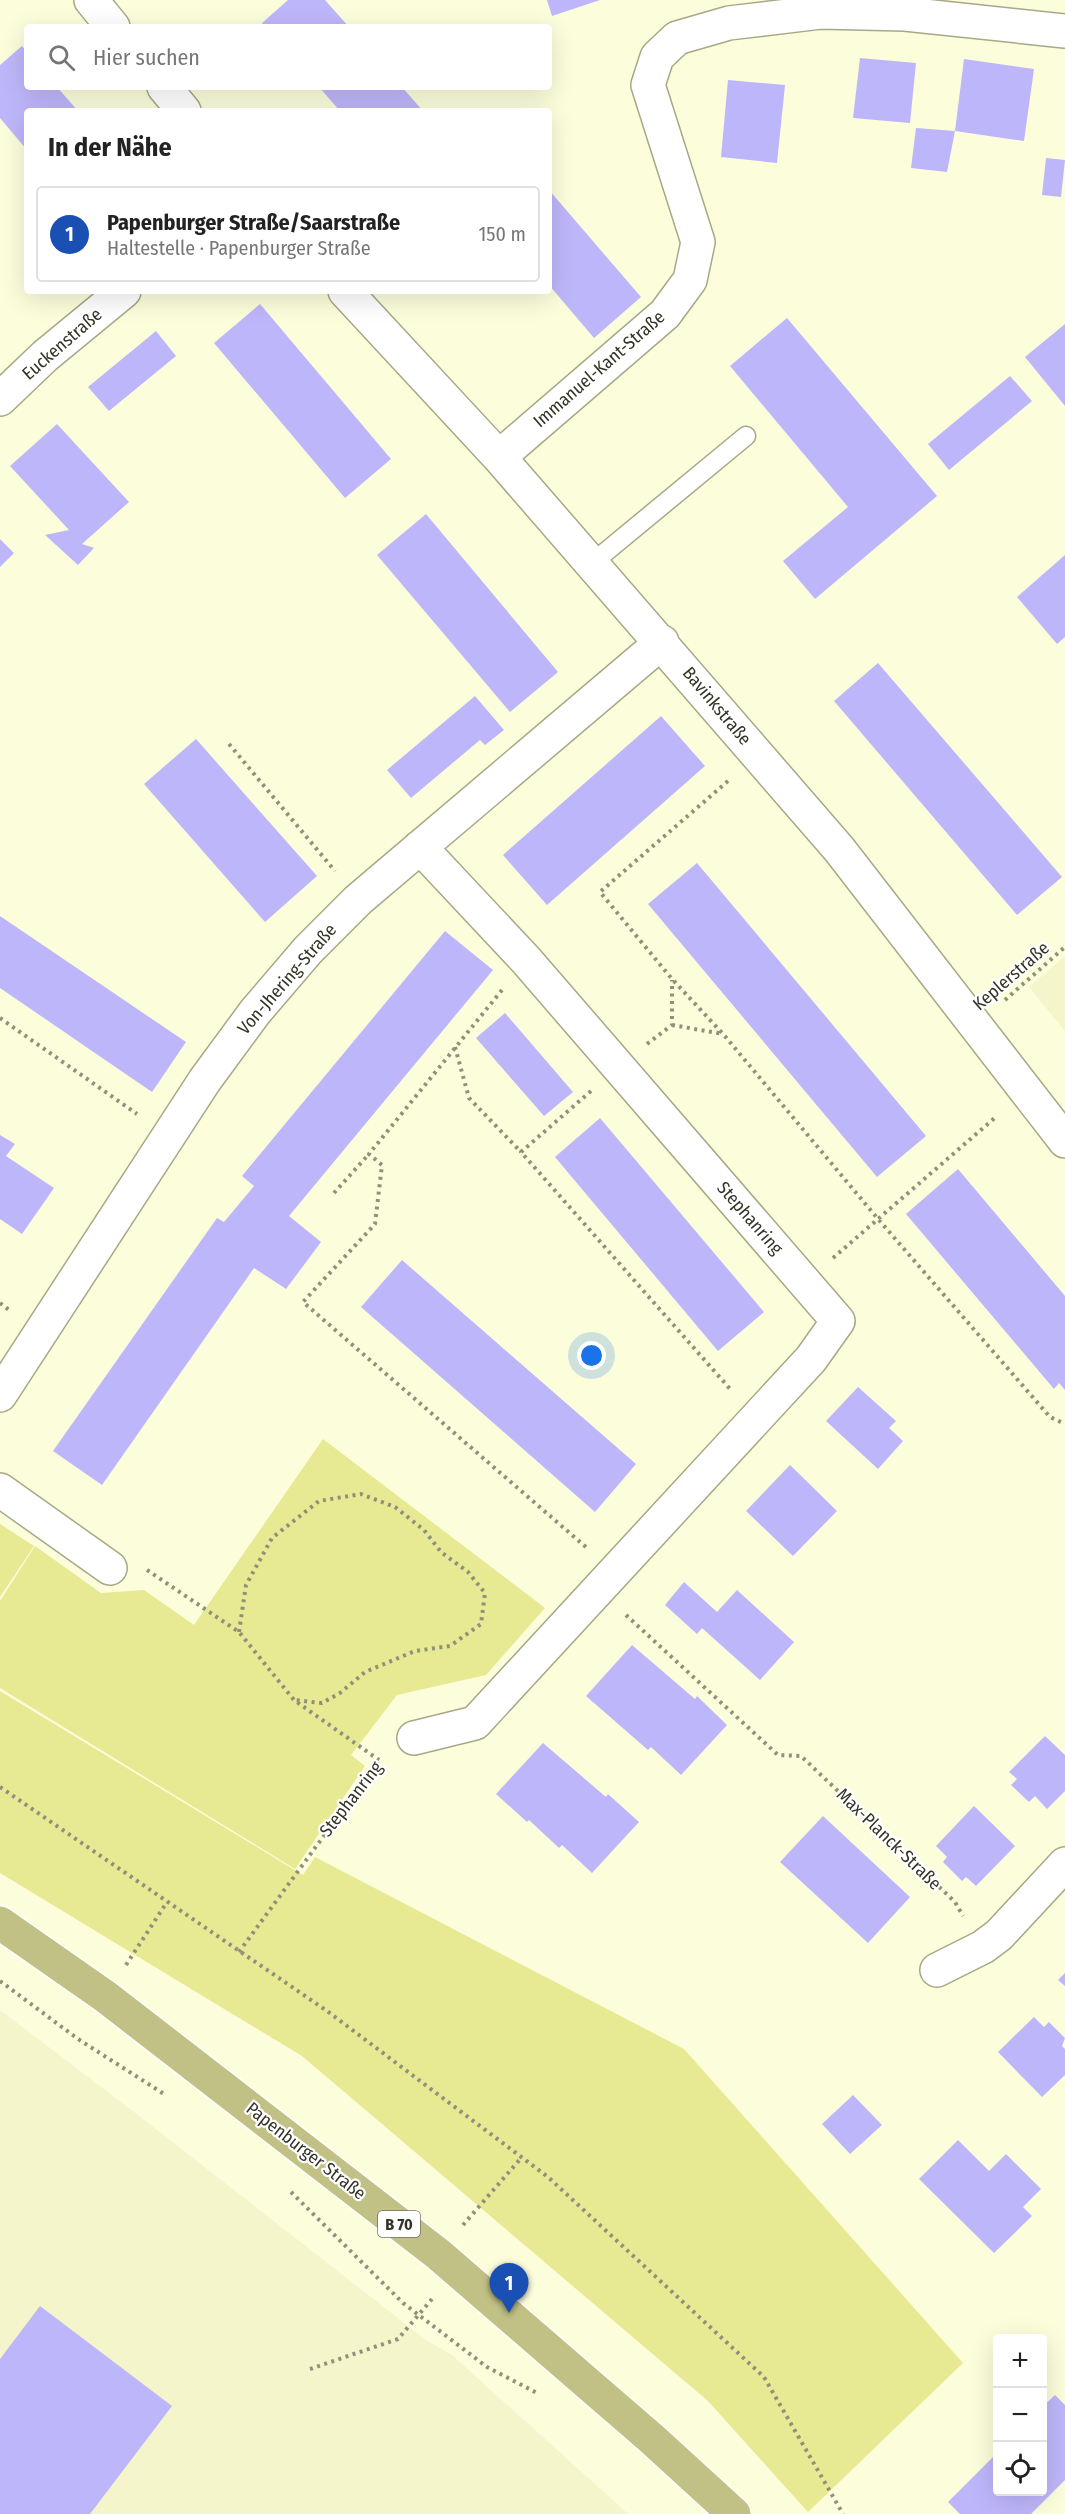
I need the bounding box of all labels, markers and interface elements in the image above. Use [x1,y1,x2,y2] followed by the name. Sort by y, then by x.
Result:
[24,24,552,90] search box
[45,41,78,74] icon: search
[93,44,200,71] text: Hier suchen
[48,132,172,163] text: In der Nähe
[107,209,400,236] text: Papenburger Straße/Saarstraße
[65,222,74,246] text: 1
[479,222,526,246] text: 150 m
[107,236,371,260] text: Haltestelle · Papenburger Straße
[18,303,106,385] street label: Euckenstraße
[529,306,669,432] street label: Immanuel-Kant-Straße
[678,662,756,750] street label: Bavinkstraße
[233,919,341,1039] street label: Von-Jhering-Straße
[968,937,1054,1015] street label: Keplerstraße
[712,1177,788,1259] street label: Stephanring
[577,1341,606,1370] your location
[315,1757,388,1841] street label: Stephanring
[832,1784,946,1895] street label: Max-Planck-Straße
[242,2097,370,2205] street label: Papenburger Straße
[378,2211,420,2237] road number: B 70
[490,2264,528,2313] pin: 1
[993,2334,1047,2496] map controls
[993,2334,1047,2388] button: +
[993,2388,1047,2442] button: −
[993,2442,1047,2496] button: locate

